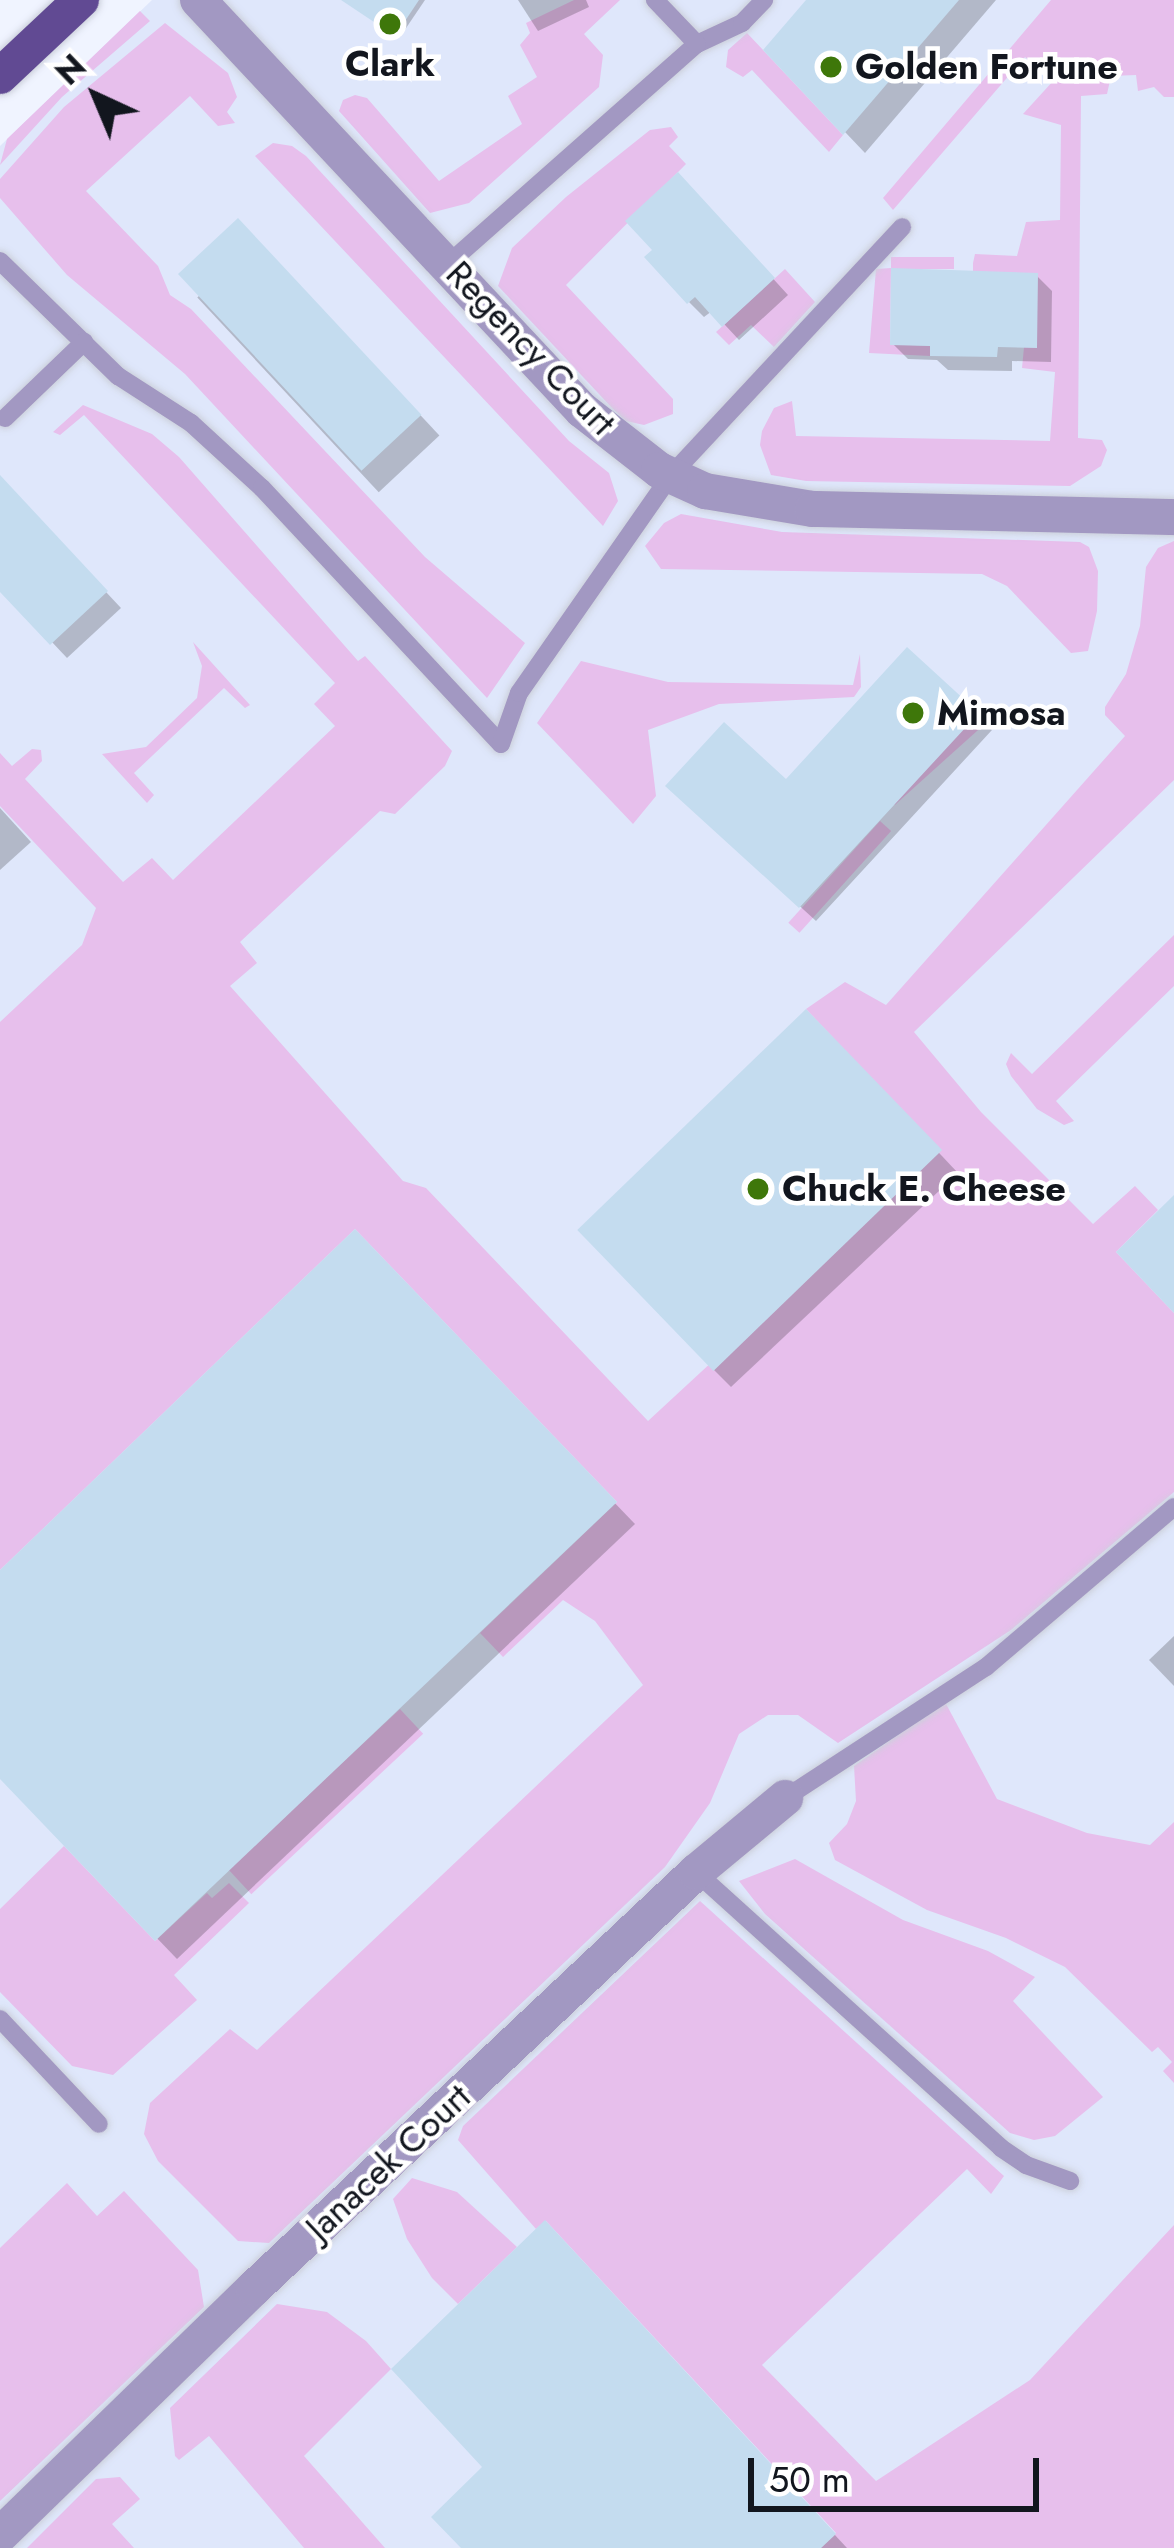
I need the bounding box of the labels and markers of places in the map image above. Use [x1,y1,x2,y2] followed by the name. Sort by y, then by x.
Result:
[377,11,403,37] marker: Clark
[345,42,435,86] place label: Clark
[855,45,1118,89] place label: Golden Fortune
[818,54,844,80] marker: Golden Fortune
[937,691,1066,735] place label: Mimosa
[900,700,926,726] marker: Mimosa
[782,1167,1066,1211] place label: Chuck E. Cheese
[745,1176,771,1202] marker: Chuck E. Cheese

